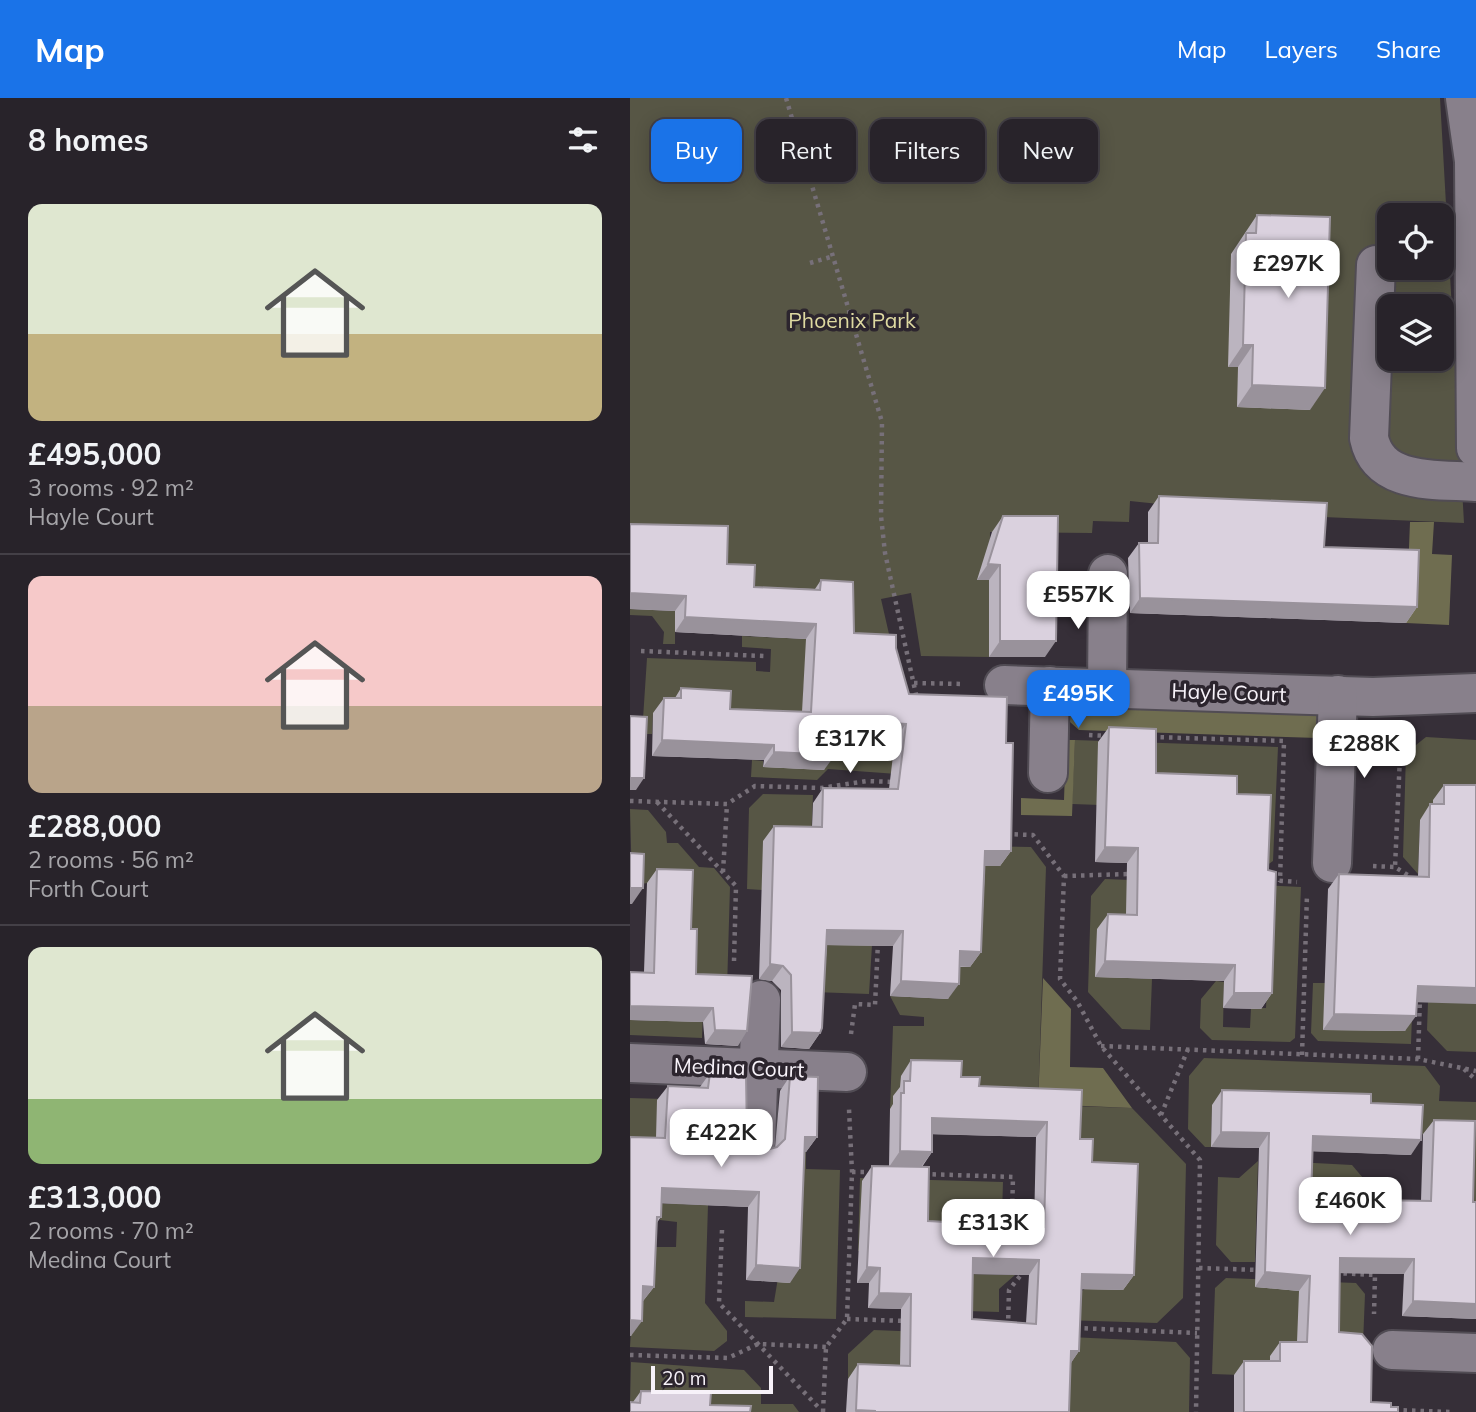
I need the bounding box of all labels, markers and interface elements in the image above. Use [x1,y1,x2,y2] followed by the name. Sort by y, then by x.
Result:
[35,29,105,70] text: Map
[1177,34,1226,64] text: Map
[1264,34,1338,64] text: Layers
[1376,34,1441,64] text: Share
[651,119,742,182] chip: Buy
[756,119,856,182] chip: Rent
[870,119,985,182] chip: Filters
[999,119,1098,182] chip: New
[28,121,149,159] text: 8 homes
[564,121,602,159] icon: filters
[1377,203,1454,371] map controls
[1377,203,1454,280] button: locate
[1239,240,1337,300] pin: £297K
[1253,248,1323,277] text: £297K
[252,250,378,376] icon: home
[1377,294,1454,371] button: layers
[788,307,916,333] park label: Phoenix Park
[28,435,161,473] text: £495,000
[28,473,194,502] text: 3 rooms · 92 m²
[28,502,154,531] text: Hayle Court
[1029,572,1127,631] pin: £557K
[1043,579,1113,608] text: £557K
[252,622,378,748] icon: home
[1029,670,1127,730] pin: £495K
[1171,677,1287,707] street label: Hayle Court
[1043,678,1113,707] text: £495K
[801,716,899,775] pin: £317K
[1315,720,1413,780] pin: £288K
[815,723,885,752] text: £317K
[1329,728,1399,757] text: £288K
[28,807,161,845] text: £288,000
[28,845,194,874] text: 2 rooms · 56 m²
[28,874,148,903] text: Forth Court
[252,993,378,1119] icon: home
[673,1052,805,1082] street label: Medina Court
[672,1110,770,1169] pin: £422K
[686,1117,756,1146] text: £422K
[28,1178,161,1216] text: £313,000
[1301,1178,1399,1237] pin: £460K
[1315,1185,1385,1214] text: £460K
[944,1200,1042,1259] pin: £313K
[958,1207,1028,1236] text: £313K
[28,1216,194,1245] text: 2 rooms · 70 m²
[28,1245,171,1274] text: Medina Court
[651,1363,774,1395] scale bar
[662,1366,706,1390] text: 20 m

